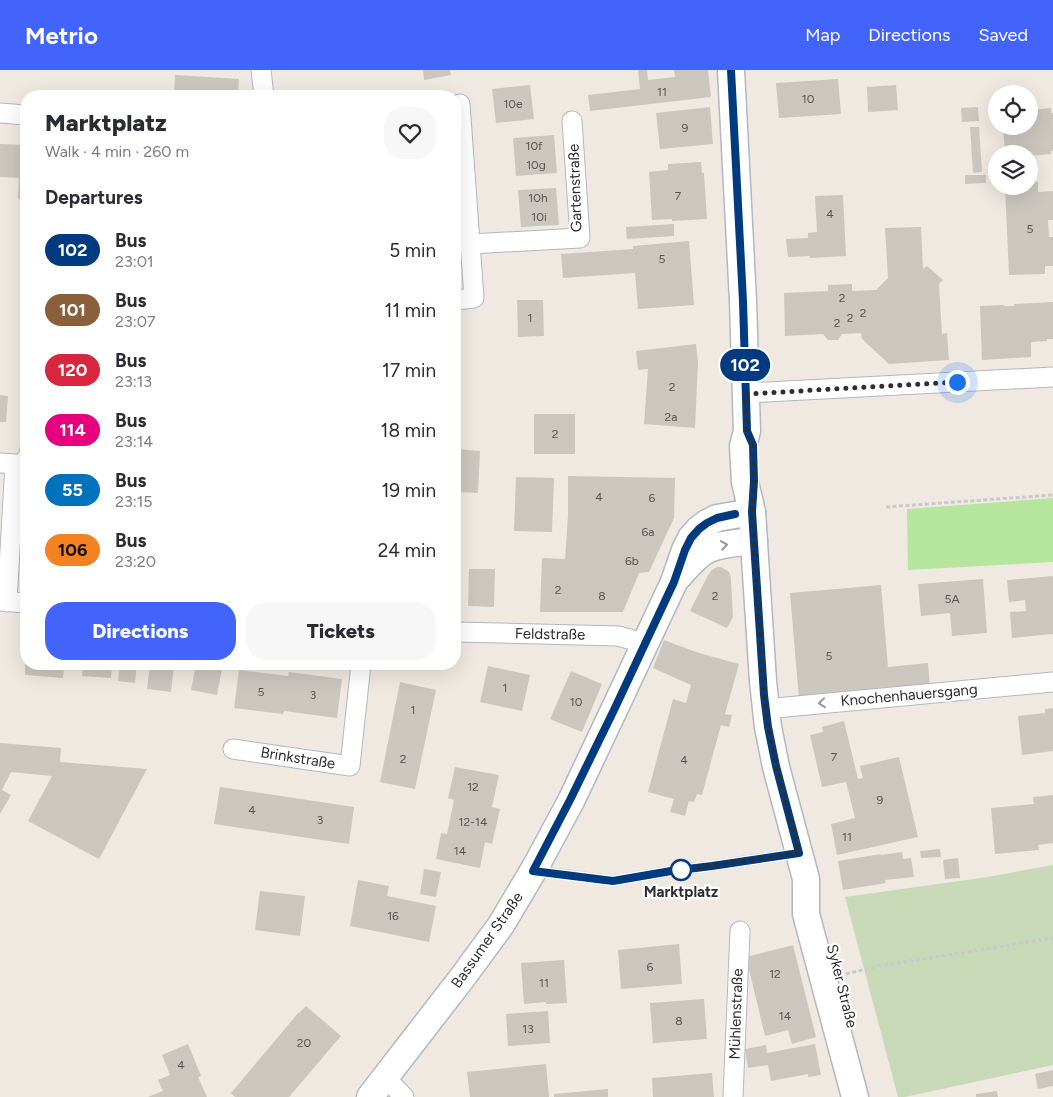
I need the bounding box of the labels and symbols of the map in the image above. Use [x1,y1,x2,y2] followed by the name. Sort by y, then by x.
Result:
[657,85,667,99] house number: 11
[802,92,815,106] house number: 10
[503,97,523,111] house number: 10e
[682,121,689,135] house number: 9
[525,139,543,153] house number: 10f
[564,144,586,232] street label: Gartenstraße
[526,158,546,172] house number: 10g
[675,189,682,203] house number: 7
[528,191,548,205] house number: 10h
[826,207,834,221] house number: 4
[531,210,547,224] house number: 10i
[1027,222,1034,236] house number: 5
[659,252,666,266] house number: 5
[839,291,845,305] house number: 2
[860,306,866,320] house number: 2
[528,311,532,325] house number: 1
[847,311,853,325] house number: 2
[834,316,840,330] house number: 2
[716,349,774,381] line badge: 102
[945,370,970,395] your location
[669,380,675,394] house number: 2
[665,410,677,424] house number: 2a
[552,427,558,441] house number: 2
[595,490,603,504] house number: 4
[649,491,656,505] house number: 6
[642,525,654,539] house number: 6a
[720,541,729,551] one-way arrow
[625,554,639,568] house number: 6b
[555,583,561,597] house number: 2
[598,589,606,603] house number: 8
[712,589,718,603] house number: 2
[944,592,960,606] house number: 5A
[515,624,585,644] street label: Feldstraße
[826,649,833,663] house number: 5
[840,680,978,710] street label: Knochenhauersgang
[503,681,507,695] house number: 1
[258,685,265,699] house number: 5
[310,688,316,702] house number: 3
[570,695,583,709] house number: 10
[818,697,826,708] one-way arrow
[411,703,415,717] house number: 1
[259,743,337,773] street label: Brinkstraße
[831,750,838,764] house number: 7
[400,752,406,766] house number: 2
[680,753,688,767] house number: 4
[467,780,479,794] house number: 12
[877,793,884,807] house number: 9
[248,803,256,817] house number: 4
[317,813,323,827] house number: 3
[458,815,488,829] house number: 12-14
[842,830,852,844] house number: 11
[454,844,467,858] house number: 14
[670,859,692,881] marker: Marktplatz
[644,883,718,901] place label: Marktplatz
[447,888,527,992] street label: Bassumer Straße
[387,909,399,923] house number: 16
[823,942,861,1030] street label: Syker Straße
[647,960,654,974] house number: 6
[769,967,781,981] house number: 12
[725,968,747,1060] street label: Mühlenstraße
[539,976,549,990] house number: 11
[779,1009,792,1023] house number: 14
[675,1014,683,1028] house number: 8
[522,1022,534,1036] house number: 13
[297,1036,312,1050] house number: 20
[177,1058,185,1072] house number: 4

